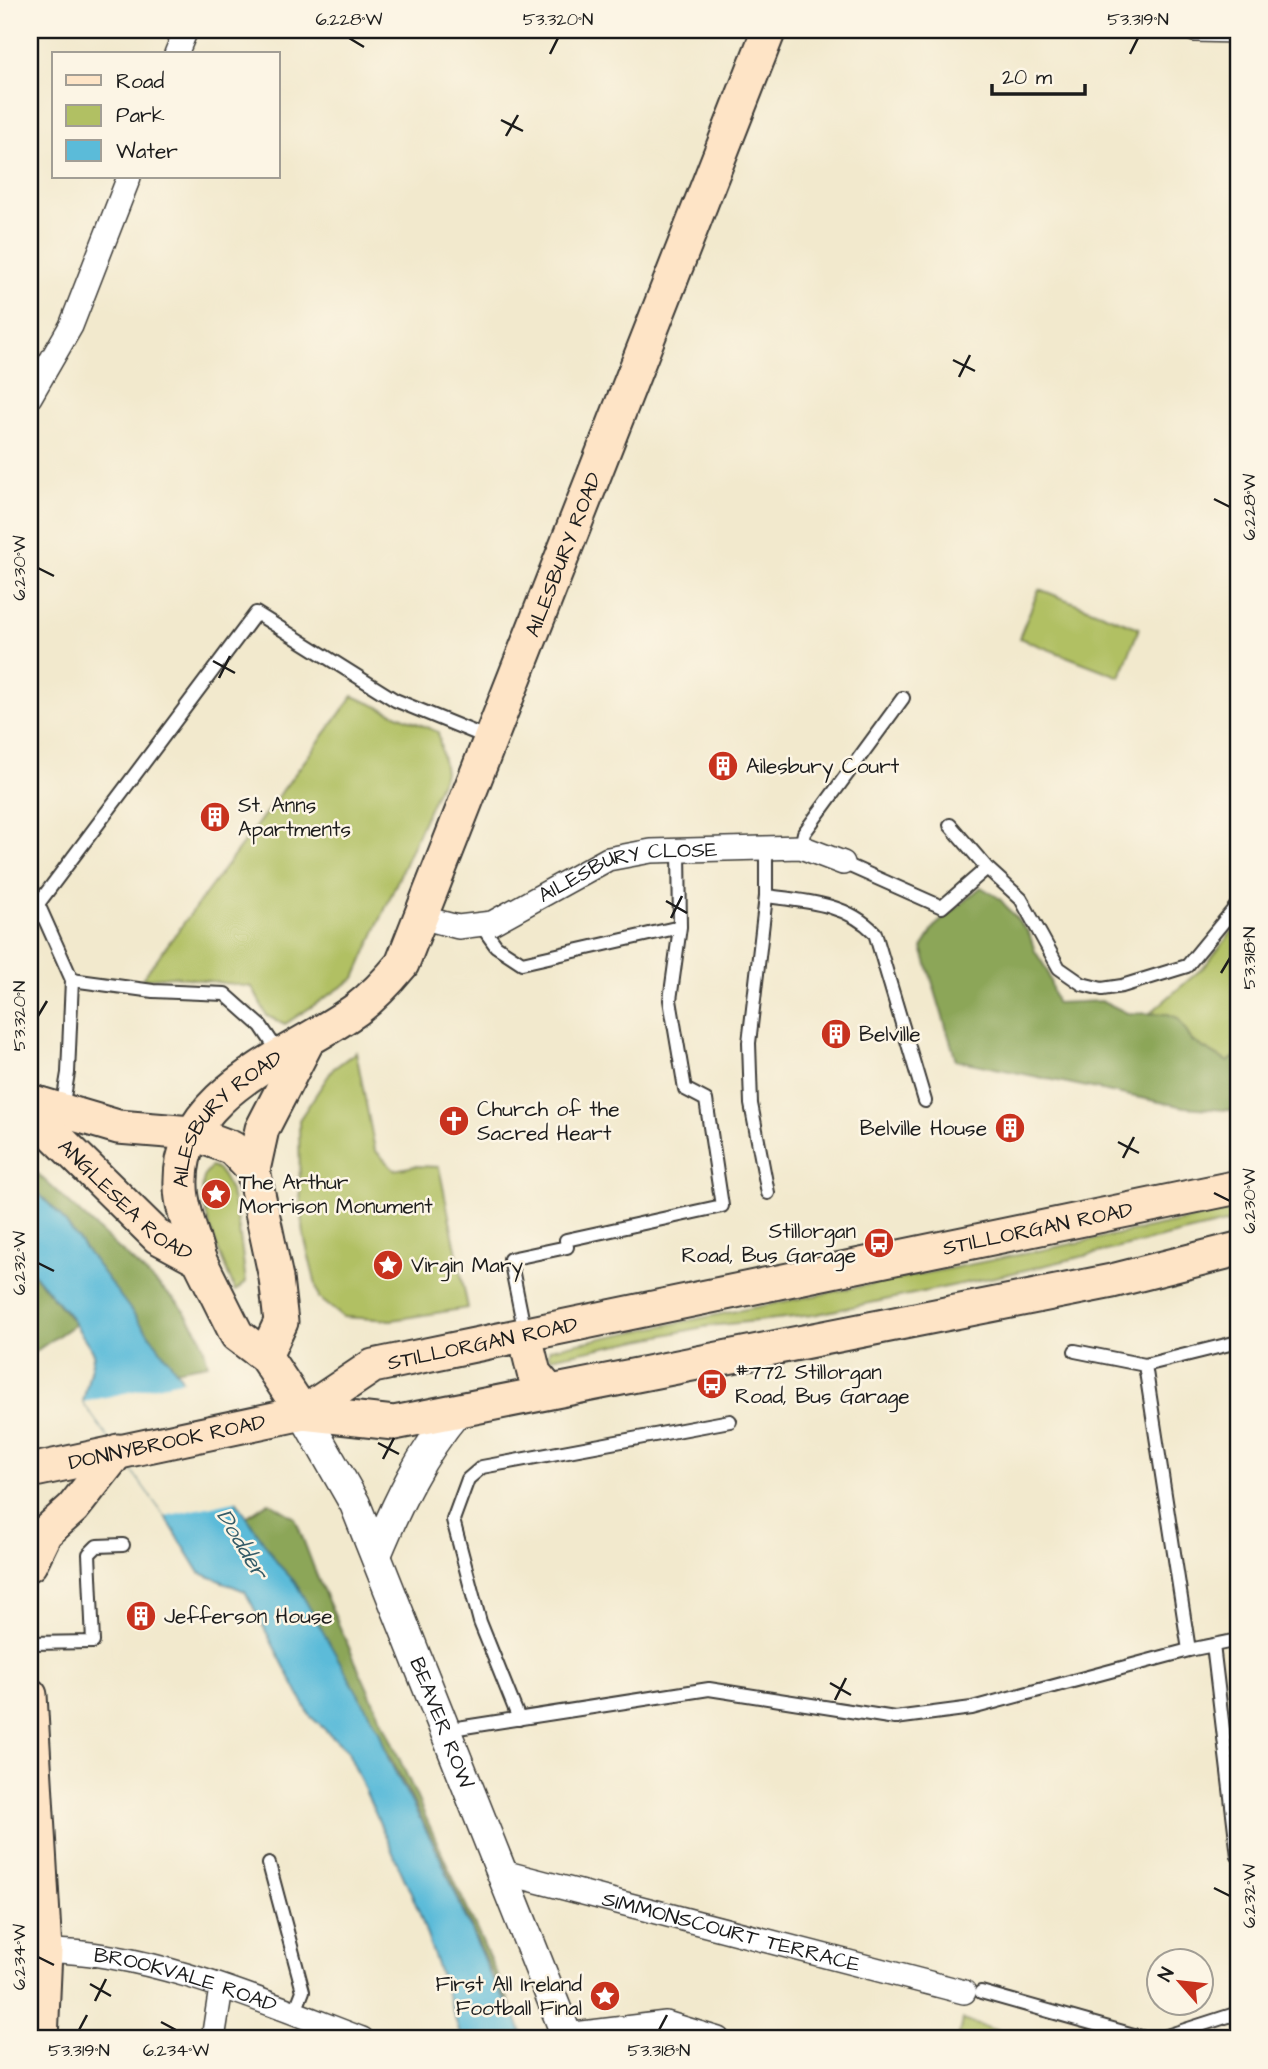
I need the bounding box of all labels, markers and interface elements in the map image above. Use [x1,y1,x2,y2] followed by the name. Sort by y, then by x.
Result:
[316,7,383,32] text: 6.228°W
[523,7,593,32] text: 53.320°N
[1107,7,1169,32] text: 53.319°N
[52,52,280,178] legend
[992,52,1084,96] scale bar
[1002,63,1053,92] text: 20 m
[116,67,164,96] text: Road
[116,101,165,130] text: Park
[116,137,178,166] text: Water
[517,468,608,641] street label: AILESBURY ROAD
[1237,473,1262,540] text: 6.228°W
[7,535,32,601] text: 6.230°W
[706,749,740,783] building icon: Ailesbury Court
[746,752,900,783] place label: Ailesbury Court
[238,791,351,845] place label: St. Anns Apartments
[198,800,232,834] building icon: St. Anns Apartments
[533,835,718,909] street label: AILESBURY CLOSE
[1237,927,1262,989] text: 53.318°N
[7,981,32,1051] text: 53.320°N
[819,1017,853,1051] building icon: Belville
[859,1020,921,1049] place label: Belville
[166,1043,288,1188] street label: AILESBURY ROAD
[477,1095,620,1148] place label: Church of the Sacred Heart
[437,1104,471,1138] church icon: Church of the Sacred Heart
[993,1111,1027,1145] building icon: Belville House
[860,1114,987,1143] place label: Belville House
[52,1132,198,1268] street label: ANGLESEA ROAD
[239,1168,433,1221] place label: The Arthur Morrison Monument
[1237,1168,1262,1234] text: 6.230°W
[199,1177,233,1211] place icon: The Arthur Morrison Monument
[940,1195,1136,1262] street label: STILLORGAN ROAD
[681,1217,856,1272] place label: Stillorgan Road, Bus Garage
[862,1226,896,1260] bus stop icon: Stillorgan Road, Bus Garage
[7,1231,32,1295] text: 6.232°W
[371,1248,405,1282] place icon: Virgin Mary
[411,1251,523,1282] place label: Virgin Mary
[385,1309,581,1377] street label: STILLORGAN ROAD
[735,1358,910,1413] place label: #772 Stillorgan Road, Bus Garage
[695,1367,729,1401] bus stop icon: #772 Stillorgan Road, Bus Garage
[66,1407,268,1477] street label: DONNYBROOK ROAD
[209,1503,277,1587] water label: Dodder
[124,1599,158,1633] building icon: Jefferson House
[164,1602,333,1631] place label: Jefferson House
[403,1653,481,1793] street label: BEAVER ROW
[1237,1864,1262,1928] text: 6.232°W
[599,1884,864,1979] street label: SIMMONSCOURT TERRACE
[7,1924,32,1990] text: 6.234°W
[92,1940,281,2019] street label: BROOKVALE ROAD
[1146,1946,1216,2016] north arrow
[1152,1963,1181,1986] text: N
[435,1970,582,2023] place label: First All Ireland Football Final
[588,1979,622,2013] place icon: First All Ireland Football Final
[48,2038,110,2063] text: 53.319°N
[143,2038,209,2063] text: 6.234°W
[628,2038,690,2063] text: 53.318°N

